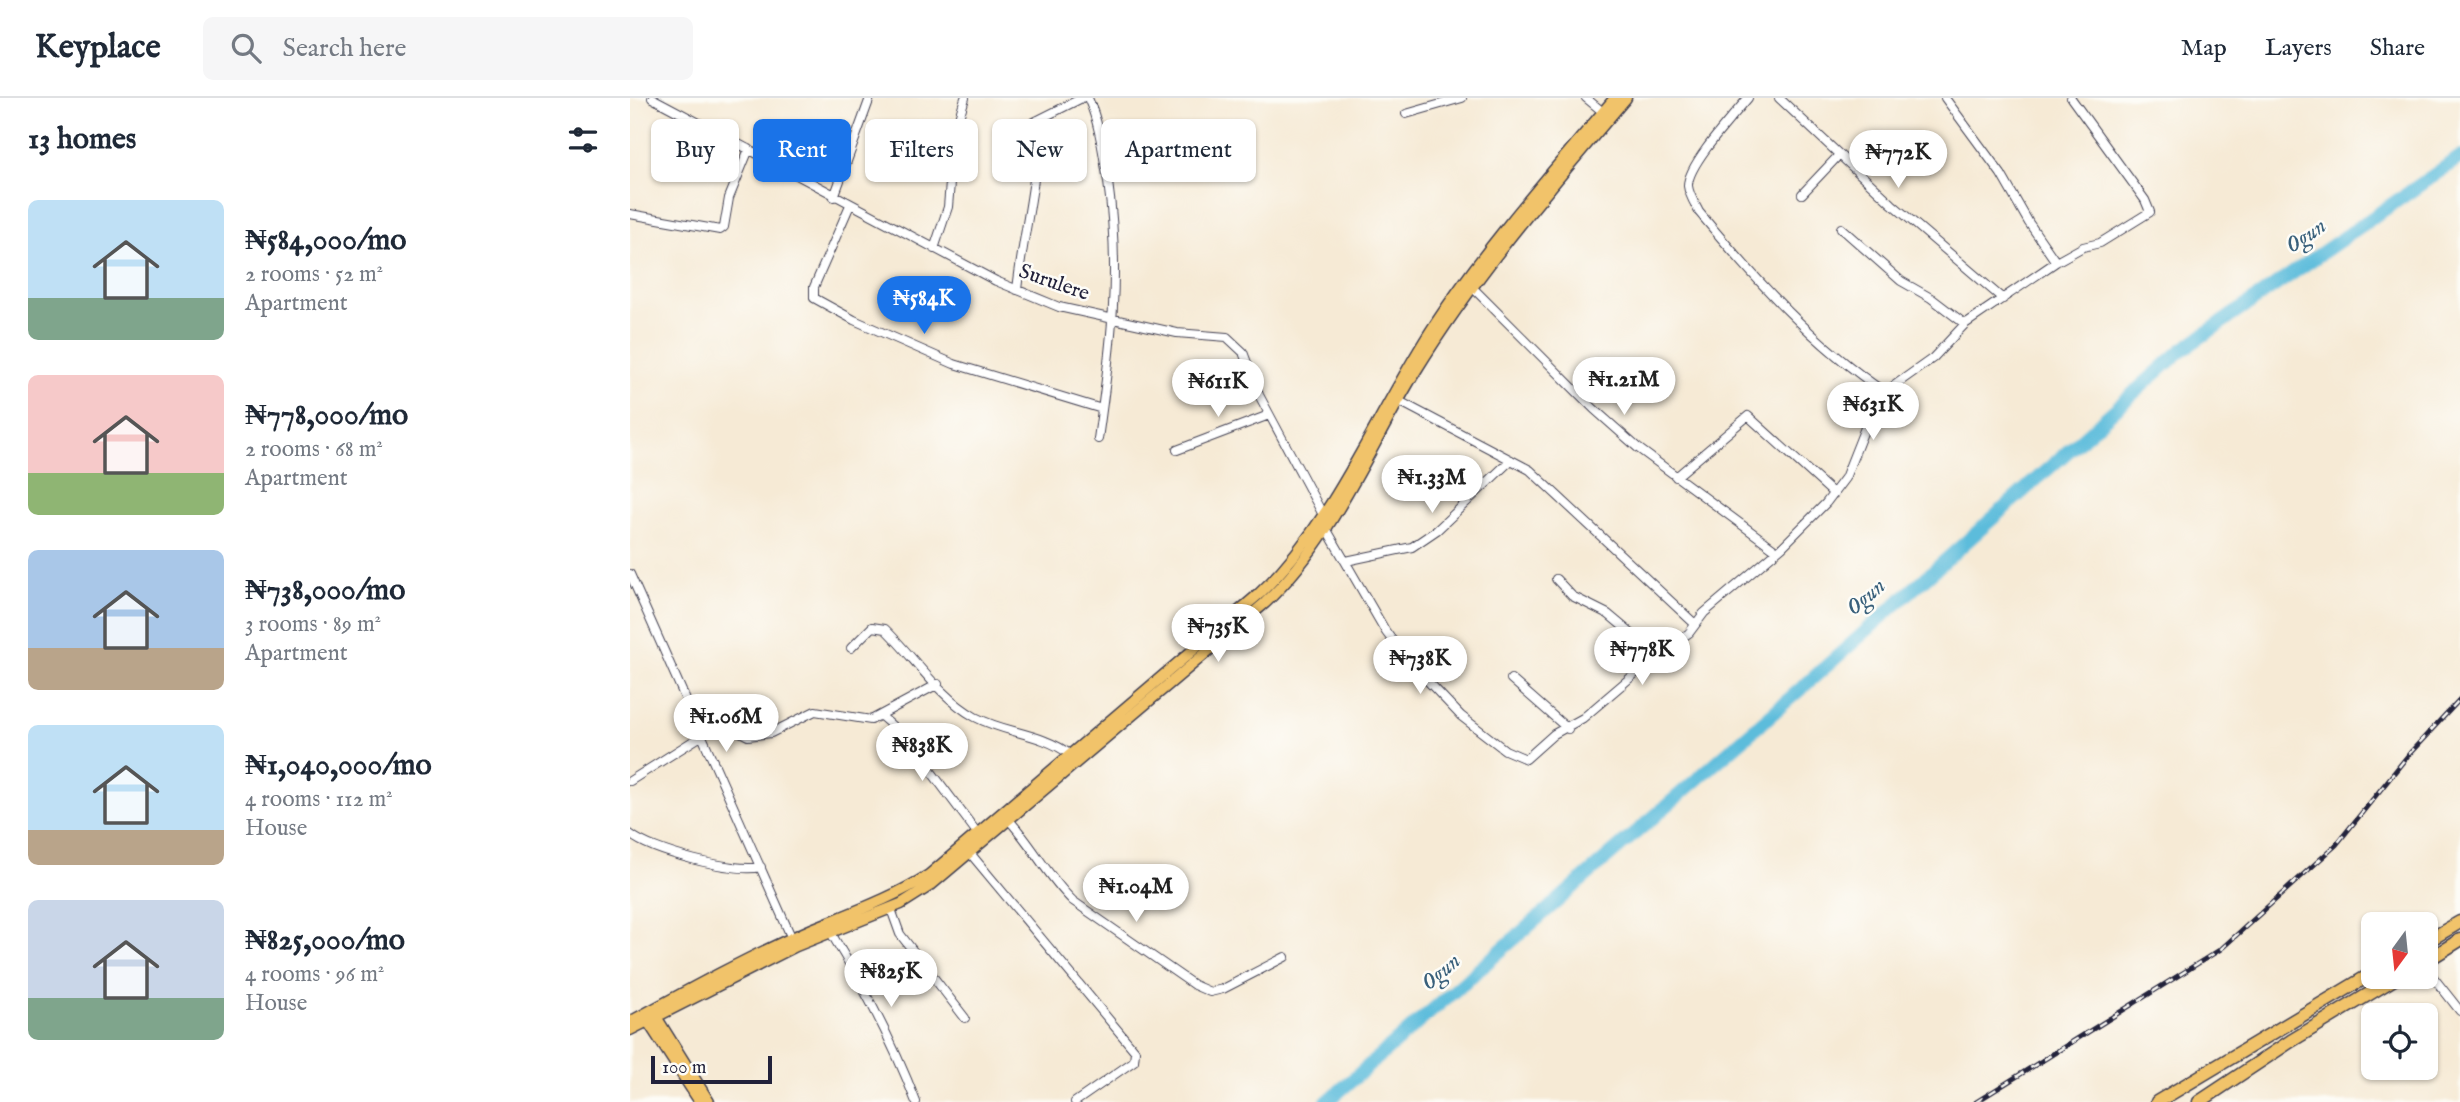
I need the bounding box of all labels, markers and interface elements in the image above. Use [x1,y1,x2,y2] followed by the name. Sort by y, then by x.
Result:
[203,17,693,80] search box
[35,27,161,69] text: Keyplace
[227,29,265,67] icon: search
[283,32,407,65] text: Search here
[2181,33,2227,64] text: Map
[2265,33,2332,64] text: Layers
[2370,33,2425,64] text: Share
[651,119,739,182] chip: Buy
[753,119,851,182] chip: Rent
[865,119,978,182] chip: Filters
[992,119,1087,182] chip: New
[1101,119,1256,182] chip: Apartment
[28,121,136,159] text: 13 homes
[564,121,602,159] icon: filters
[1849,130,1947,190] pin: ₦772K
[1865,138,1931,167] text: ₦772K
[2280,212,2333,261] water label: Ogun
[245,222,406,260] text: ₦584,000/mo
[84,228,168,312] icon: home
[1015,258,1093,308] street label: Surulere
[245,260,383,289] text: 2 rooms · 52 m²
[875,276,973,336] pin: ₦584K
[893,284,955,313] text: ₦584K
[245,289,348,318] text: Apartment
[1567,358,1681,417] pin: ₦1.21M
[1169,360,1267,419] pin: ₦611K
[1588,365,1660,394] text: ₦1.21M
[1188,367,1248,396] text: ₦611K
[1824,382,1922,442] pin: ₦631K
[1843,390,1903,419] text: ₦631K
[245,397,408,435] text: ₦778,000/mo
[84,403,168,487] icon: home
[245,435,383,464] text: 2 rooms · 68 m²
[1375,456,1489,515] pin: ₦1.33M
[1398,463,1466,492] text: ₦1.33M
[245,464,348,493] text: Apartment
[245,572,405,610] text: ₦738,000/mo
[1840,572,1893,623] water label: Ogun
[84,578,168,662] icon: home
[1169,604,1267,664] pin: ₦735K
[245,610,381,639] text: 3 rooms · 89 m²
[1188,612,1248,641] text: ₦735K
[1593,628,1691,687] pin: ₦778K
[1610,635,1674,664] text: ₦778K
[1371,636,1469,696] pin: ₦738K
[245,639,348,668] text: Apartment
[1389,644,1451,673] text: ₦738K
[669,694,783,754] pin: ₦1.06M
[690,702,762,731] text: ₦1.06M
[873,724,971,783] pin: ₦838K
[892,731,952,760] text: ₦838K
[245,747,432,785] text: ₦1,040,000/mo
[84,753,168,837] icon: home
[245,785,393,814] text: 4 rooms · 112 m²
[245,814,307,843] text: House
[1079,864,1193,924] pin: ₦1.04M
[1099,872,1173,901] text: ₦1.04M
[2361,912,2438,989] north arrow
[2361,912,2438,1080] map controls
[245,922,405,960] text: ₦825,000/mo
[84,928,168,1012] icon: home
[1415,947,1468,998] water label: Ogun
[842,950,940,1009] pin: ₦825K
[860,957,922,986] text: ₦825K
[245,960,384,989] text: 4 rooms · 96 m²
[245,989,307,1018] text: House
[2361,1003,2438,1080] button: locate
[651,1053,772,1085] scale bar
[662,1056,706,1080] text: 100 m

